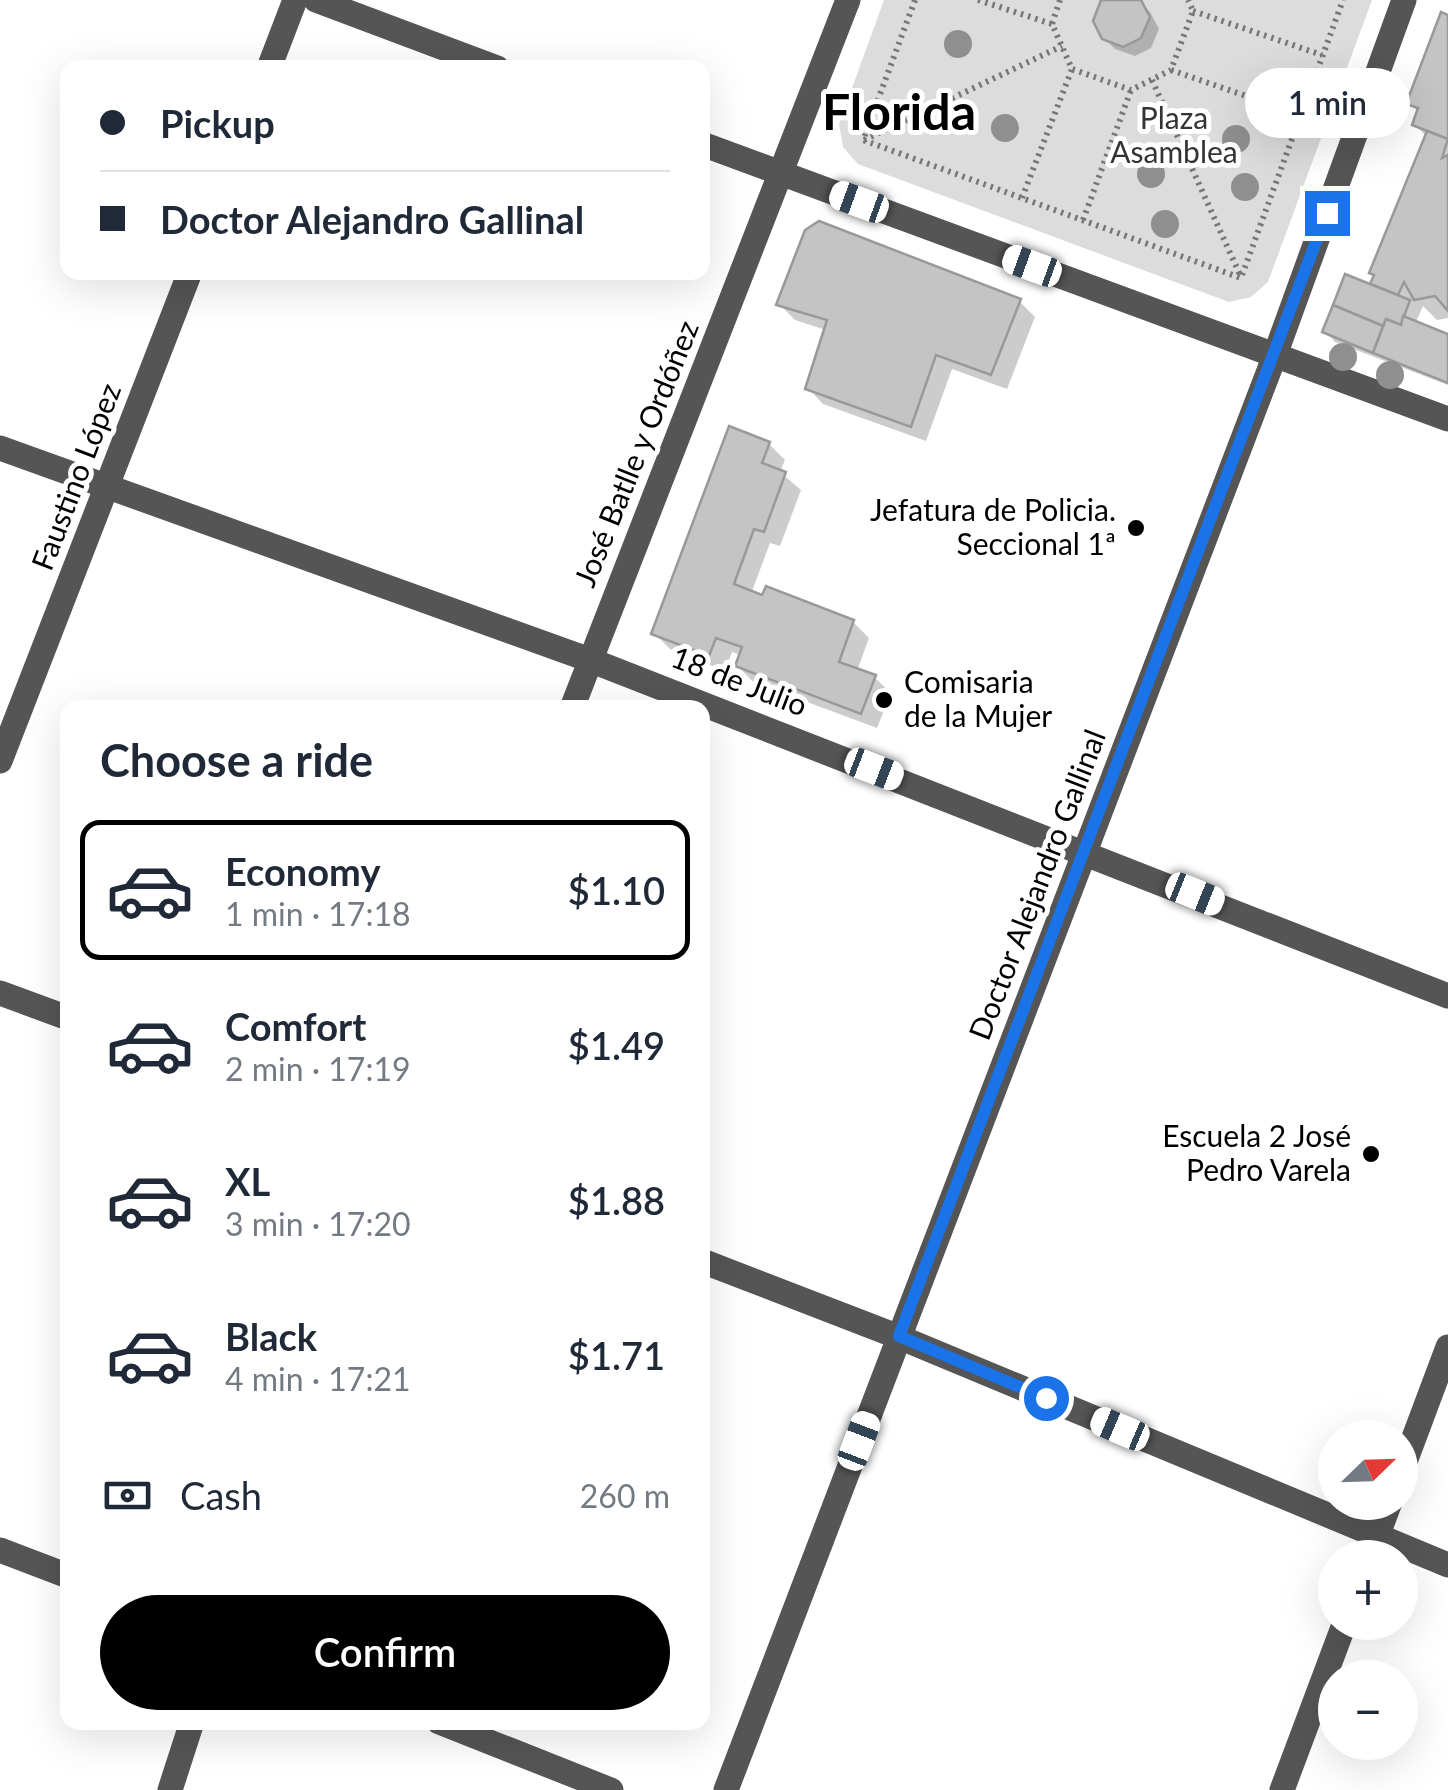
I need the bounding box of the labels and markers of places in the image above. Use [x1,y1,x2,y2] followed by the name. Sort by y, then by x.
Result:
[870,491,1116,561] place label: Jefatura de Policia. Seccional 1ª
[1125,517,1147,539] marker: Jefatura de Policia. Seccional 1ª
[904,663,1052,733] place label: Comisaria de la Mujer
[873,689,895,711] marker: Comisaria de la Mujer
[1162,1117,1351,1187] place label: Escuela 2 José Pedro Varela
[1360,1143,1382,1165] marker: Escuela 2 José Pedro Varela

